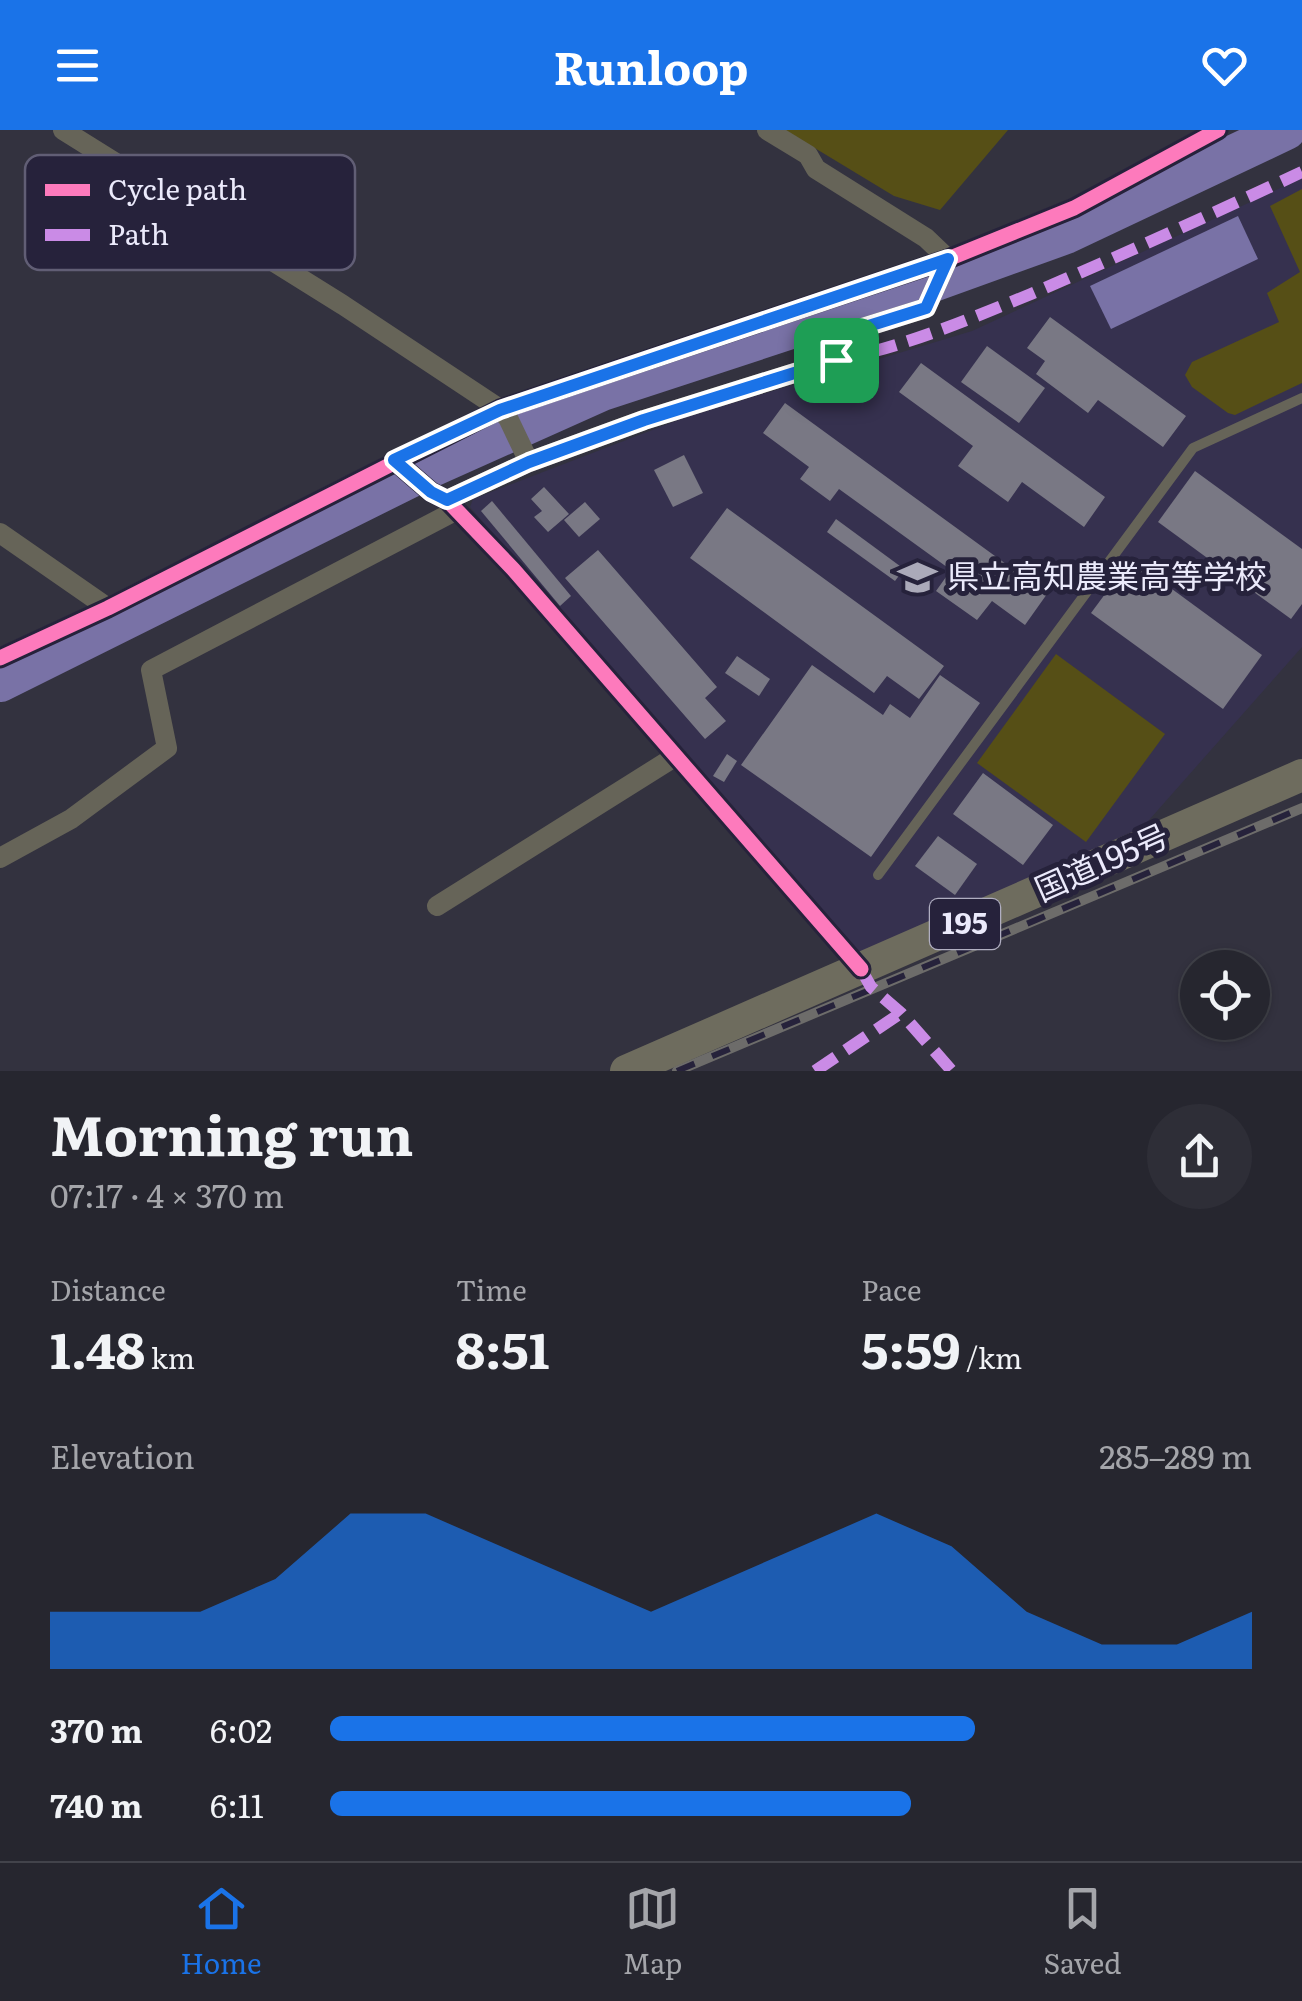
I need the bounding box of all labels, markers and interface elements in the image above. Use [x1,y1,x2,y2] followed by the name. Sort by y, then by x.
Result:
[553,32,749,99] text: Runloop
[50,38,105,93] icon: menu
[1197,38,1252,93] icon: heart
[25,155,355,270] legend
[108,167,247,209] text: Cycle path
[108,212,169,254] text: Path
[794,318,879,403] pin
[809,333,864,388] icon: arrive
[947,550,1267,598] place label: 県立高知農業高等学校
[896,556,938,598] school or university icon: 県立高知農業高等学校
[1026,809,1175,911] street label: 国道195号
[930,899,1000,949] road number: 195
[1180,950,1270,1040] map controls
[1180,950,1270,1040] button: locate
[50,1091,413,1173] text: Morning run
[1147,1104,1252,1209] button: share
[50,1170,284,1218] text: 07:17 · 4 × 370 m
[50,1268,166,1310] text: Distance
[456,1268,527,1310] text: Time
[861,1268,921,1310] text: Pace
[50,1310,145,1384] text: 1.48
[456,1310,549,1384] text: 8:51
[861,1310,960,1384] text: 5:59
[145,1336,195,1378] text: km
[960,1336,1022,1378] text: /km
[50,1431,195,1479] text: Elevation
[1099,1431,1252,1479] text: 285–289 m
[50,1705,143,1753] text: 370 m
[210,1705,272,1753] text: 6:02
[50,1780,142,1828] text: 740 m
[210,1780,264,1828] text: 6:11
[181,1881,261,1983] tab: Home
[623,1881,682,1983] tab: Map
[1043,1881,1121,1983] tab: Saved

